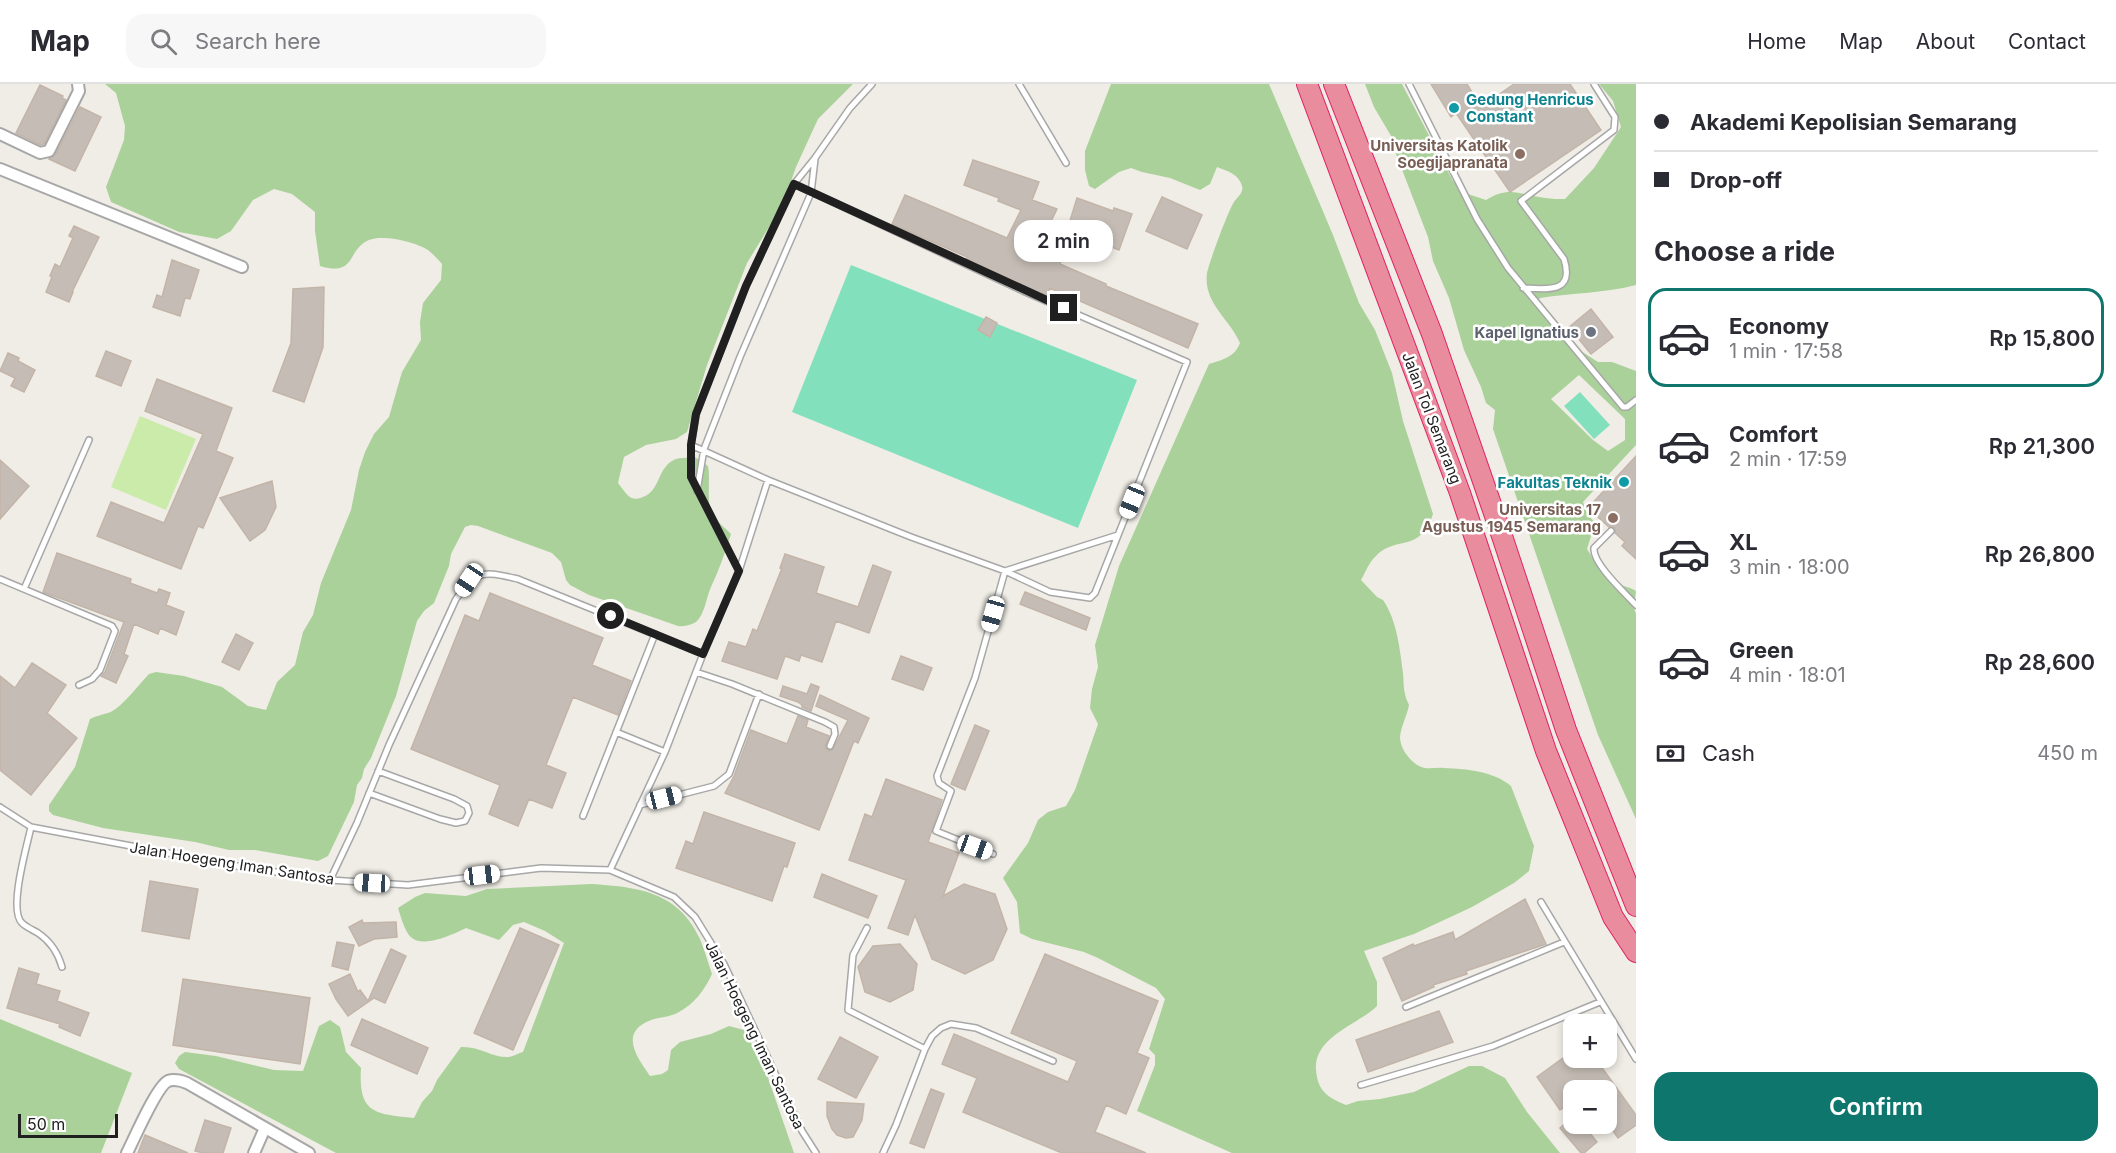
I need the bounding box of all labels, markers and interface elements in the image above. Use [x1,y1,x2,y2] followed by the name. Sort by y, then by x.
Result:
[126,14,546,68] search box
[30,24,90,58] text: Map
[147,25,180,58] icon: search
[195,28,321,54] text: Search here
[1747,29,1806,54] text: Home
[1839,29,1883,54] text: Map
[1916,29,1975,54] text: About
[2008,29,2086,54] text: Contact
[1466,90,1594,126] place label: Gedung Henricus Constant
[1447,101,1461,115] marker: Gedung Henricus Constant
[1690,109,2017,135] text: Akademi Kepolisian Semarang
[1370,136,1508,172] place label: Universitas Katolik Soegijapranata
[1513,147,1527,161] marker: Universitas Katolik Soegijapranata
[1690,167,1782,193] text: Drop-off
[1014,221,1114,263] callout: 2 min
[1037,229,1090,253] text: 2 min
[1654,235,1835,268] text: Choose a ride
[1050,294,1077,321] route end
[1657,311,1711,365] icon: car
[1729,313,1829,339] text: Economy
[1474,323,1579,342] place label: Kapel Ignatius
[1584,325,1598,339] marker: Kapel Ignatius
[1989,325,2095,351] text: Rp 15,800
[1729,339,1843,363] text: 1 min · 17:58
[1398,349,1466,487] street label: Jalan Tol Semarang
[1657,419,1711,473] icon: car
[1729,421,1818,447] text: Comfort
[1989,433,2095,459] text: Rp 21,300
[1729,447,1847,471] text: 2 min · 17:59
[1498,473,1612,492] place label: Fakultas Teknik
[1617,475,1631,489] marker: Fakultas Teknik
[1117,481,1147,521] car
[1422,500,1601,536] place label: Universitas 17 Agustus 1945 Semarang
[1606,511,1620,525] marker: Universitas 17 Agustus 1945 Semarang
[1657,527,1711,581] icon: car
[1729,529,1758,555] text: XL
[1985,541,2095,567] text: Rp 26,800
[1729,555,1850,579] text: 3 min · 18:00
[451,560,487,600] car
[979,594,1007,634] car
[597,602,624,629] route start
[1657,635,1711,689] icon: car
[1729,637,1794,663] text: Green
[1985,649,2095,675] text: Rp 28,600
[1729,663,1846,687] text: 4 min · 18:01
[1654,737,1687,770] icon: cash
[1702,740,1755,766] text: Cash
[2037,741,2098,765] text: 450 m
[644,785,684,811] car
[955,832,995,862] car
[128,837,336,889] street label: Jalan Hoegeng Iman Santosa
[463,864,501,886] car
[354,873,390,893] car
[701,938,809,1132] street label: Jalan Hoegeng Iman Santosa
[1563,1014,1617,1134] map controls
[1563,1014,1617,1068] button: +
[1654,1072,2098,1141] button: Confirm
[1563,1080,1617,1134] button: −
[18,1111,118,1138] scale bar
[27,1114,65,1134] text: 50 m

